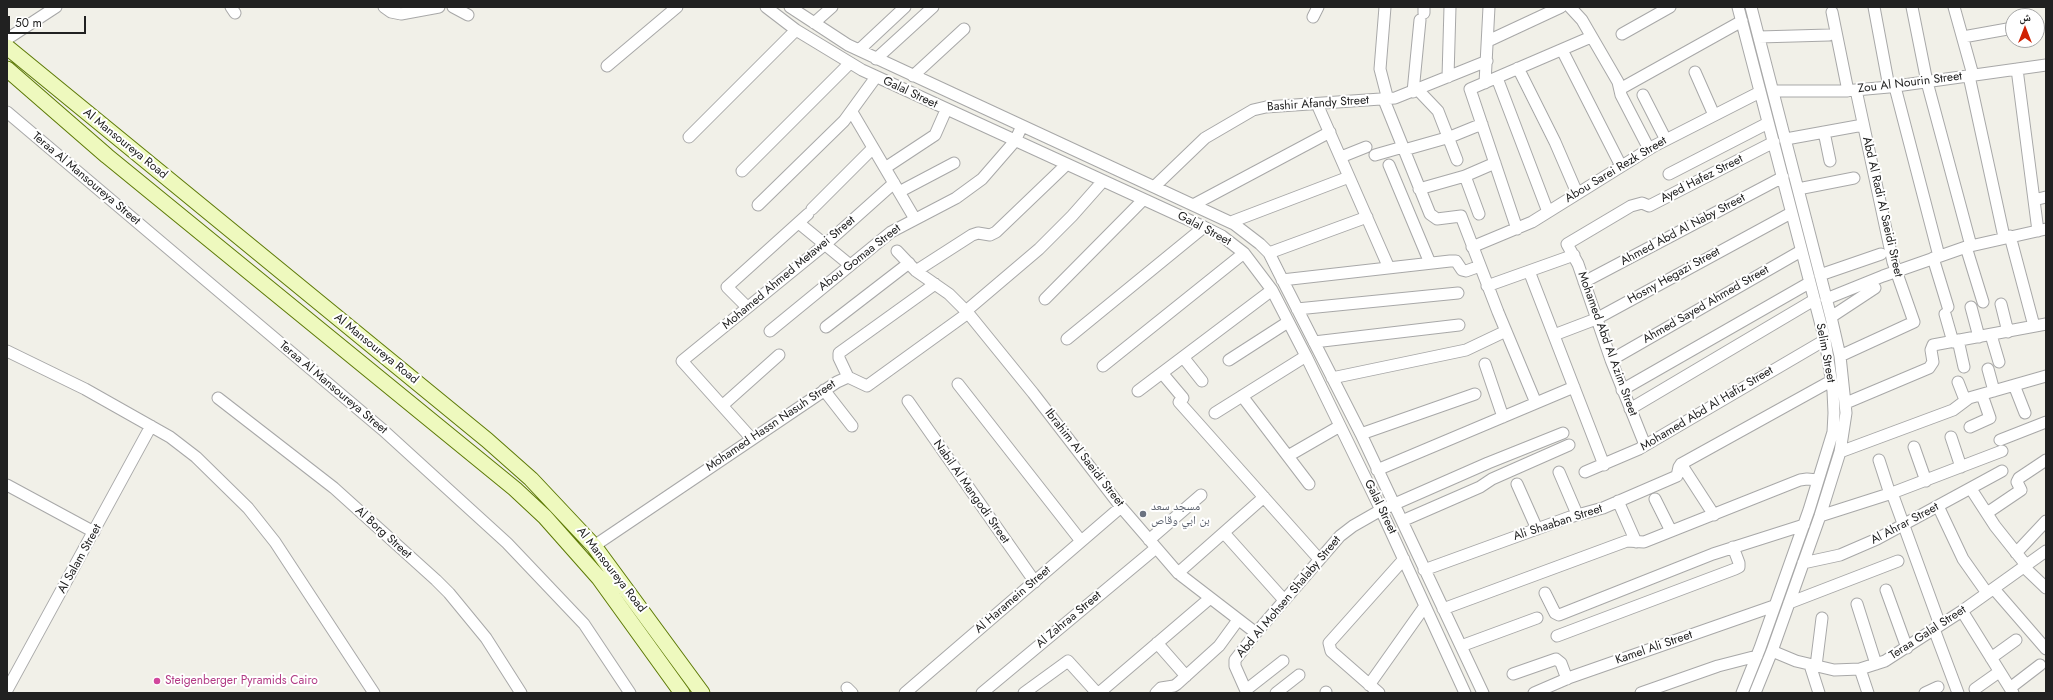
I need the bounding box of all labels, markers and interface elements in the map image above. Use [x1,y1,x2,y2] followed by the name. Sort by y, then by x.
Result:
[10,8,88,34] scale bar
[2005,8,2045,48] north arrow
[2019,9,2031,25] text: ش
[15,14,42,32] text: 50 m
[1857,69,1963,97] street label: Zou Al Nourin Street
[880,74,940,112] street label: Galal Street
[1267,93,1369,115] street label: Bashir Afandy Street
[80,106,170,182] street label: Al Mansoureya Road
[29,130,143,228] street label: Teraa Al Mansoureya Street
[1563,134,1669,206] street label: Abou Sarei Rezk Street
[1859,135,1905,279] street label: Abd Al Radi Al Saeidi Street
[1658,152,1746,206] street label: Ayed Hafez Street
[1618,191,1748,269] street label: Ahmed Abd Al Naby Street
[1175,209,1233,249] street label: Galal Street
[720,213,858,333] street label: Mohamed Ahmed Metawei Street
[816,221,904,295] street label: Abou Gomaa Street
[1625,245,1723,307] street label: Hosny Hegazi Street
[1640,263,1772,347] street label: Ahmed Sayed Ahmed Street
[1574,270,1640,418] street label: Mohamed Abd Al Azim Street
[331,311,421,387] street label: Al Mansoureya Road
[1812,322,1838,384] street label: Selim Street
[276,339,390,437] street label: Teraa Al Mansoureya Street
[1638,364,1776,454] street label: Mohamed Abd Al Hafiz Street
[704,377,838,475] street label: Mohamed Hassn Nasuh Street
[1041,406,1127,510] street label: Ibrahim Al Saeidi Street
[930,437,1012,547] street label: Nabil Al Mangodi Street
[1361,478,1399,536] street label: Galal Street
[1151,500,1210,528] place label: مسجد سعد بن ابي وقاص
[1869,500,1941,548] street label: Al Ahrar Street
[1512,502,1604,544] street label: Ali Shaaban Street
[352,504,414,562] street label: Al Borg Street
[1138,509,1148,519] marker: مسجد سعد بن ابي وقاص
[55,522,105,596] street label: Al Salam Street
[573,524,649,616] street label: Al Mansoureya Road
[1234,533,1344,661] street label: Abd Al Mohsen Shalaby Street
[972,563,1054,637] street label: Al Haramein Street
[1033,589,1105,651] street label: Al Zahraa Street
[1887,603,1969,663] street label: Teraa Galal Street
[1614,628,1694,668] street label: Kamel Ali Street
[165,674,318,688] place label: Steigenberger Pyramids Cairo
[152,676,162,686] marker: Steigenberger Pyramids Cairo

